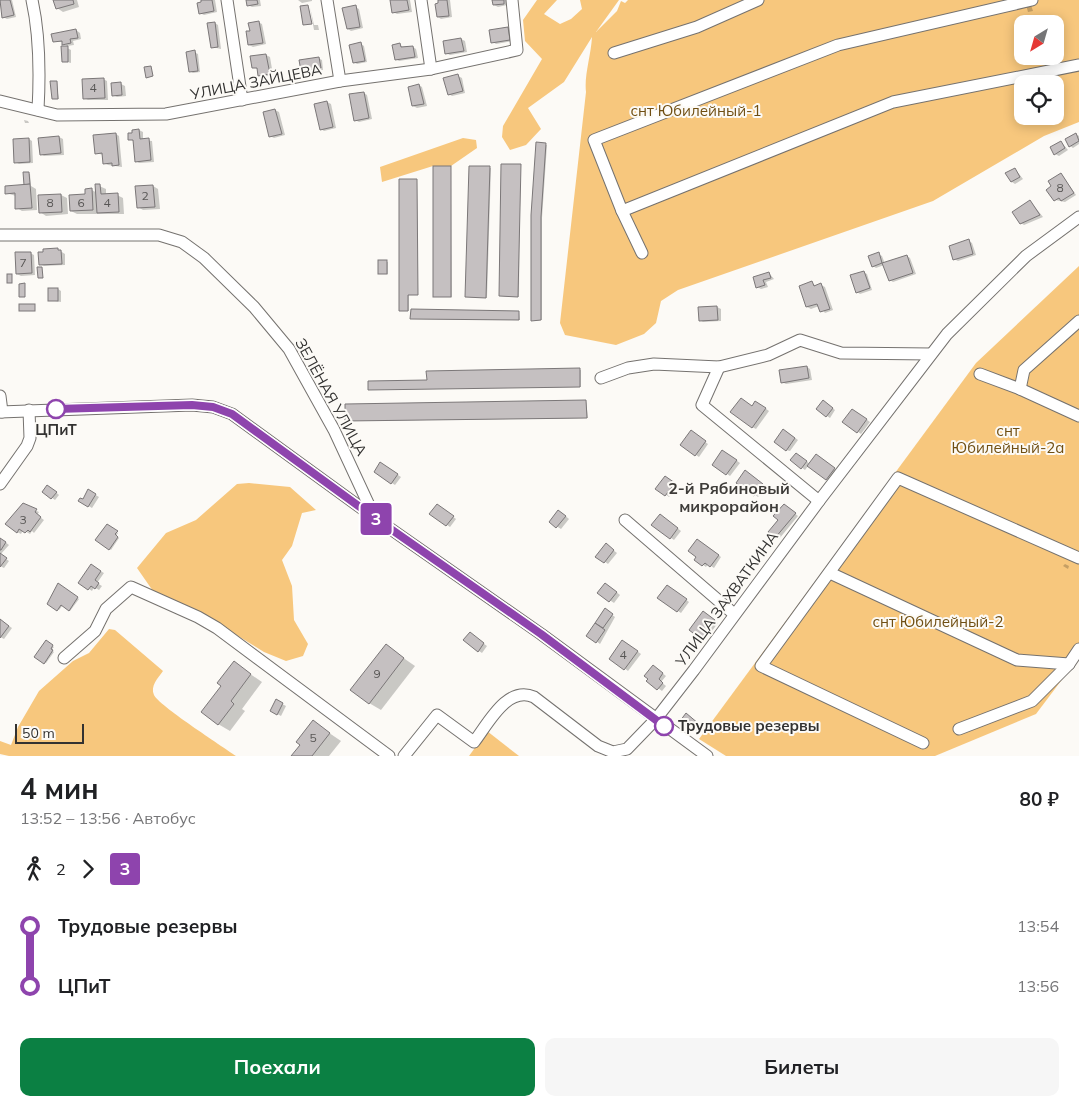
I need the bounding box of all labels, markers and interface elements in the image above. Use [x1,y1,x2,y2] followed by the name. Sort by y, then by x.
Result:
[1014,15,1064,65] north arrow
[1014,15,1064,125] map controls
[188,59,323,104] street label: УЛИЦА ЗАЙЦЕВА
[1014,75,1064,125] button: locate
[89,80,97,95] house number: 4
[630,101,762,120] park label: снт Юбилейный-1
[1056,180,1064,195] house number: 8
[141,188,149,203] house number: 2
[46,195,54,210] house number: 8
[77,195,85,210] house number: 6
[103,195,111,210] house number: 4
[19,255,27,270] house number: 7
[291,335,372,459] street label: ЗЕЛЁНАЯ УЛИЦА
[46,399,66,419] marker: ЦПиТ
[35,420,77,439] place label: ЦПиТ
[952,421,1064,457] park label: снт Юбилейный-2а
[668,478,790,516] district label: 2-й Рябиновый микрорайон
[360,503,392,535] line badge: 3
[371,507,381,530] text: 3
[19,512,27,527] house number: 3
[671,527,782,671] street label: УЛИЦА ЗАХВАТКИНА
[872,612,1004,631] park label: снт Юбилейный-2
[619,647,627,662] house number: 4
[373,666,381,681] house number: 9
[654,716,674,736] marker: Трудовые резервы
[678,716,820,735] place label: Трудовые резервы
[15,721,84,744] scale bar
[22,724,55,742] text: 50 m
[309,730,317,745] house number: 5
[20,771,99,806] text: 4 мин
[1020,787,1059,811] text: 80 ₽
[20,808,196,828] text: 13:52 – 13:56 · Автобус
[20,855,48,883] icon: walk
[74,855,102,883] icon: forward
[120,857,130,880] text: 3
[56,859,66,879] text: 2
[58,914,237,938] text: Трудовые резервы
[1017,916,1059,936] text: 13:54
[58,974,111,998] text: ЦПиТ
[1017,976,1059,996] text: 13:56
[20,1038,535,1096] button: Поехали
[545,1038,1059,1096] button: Билеты

